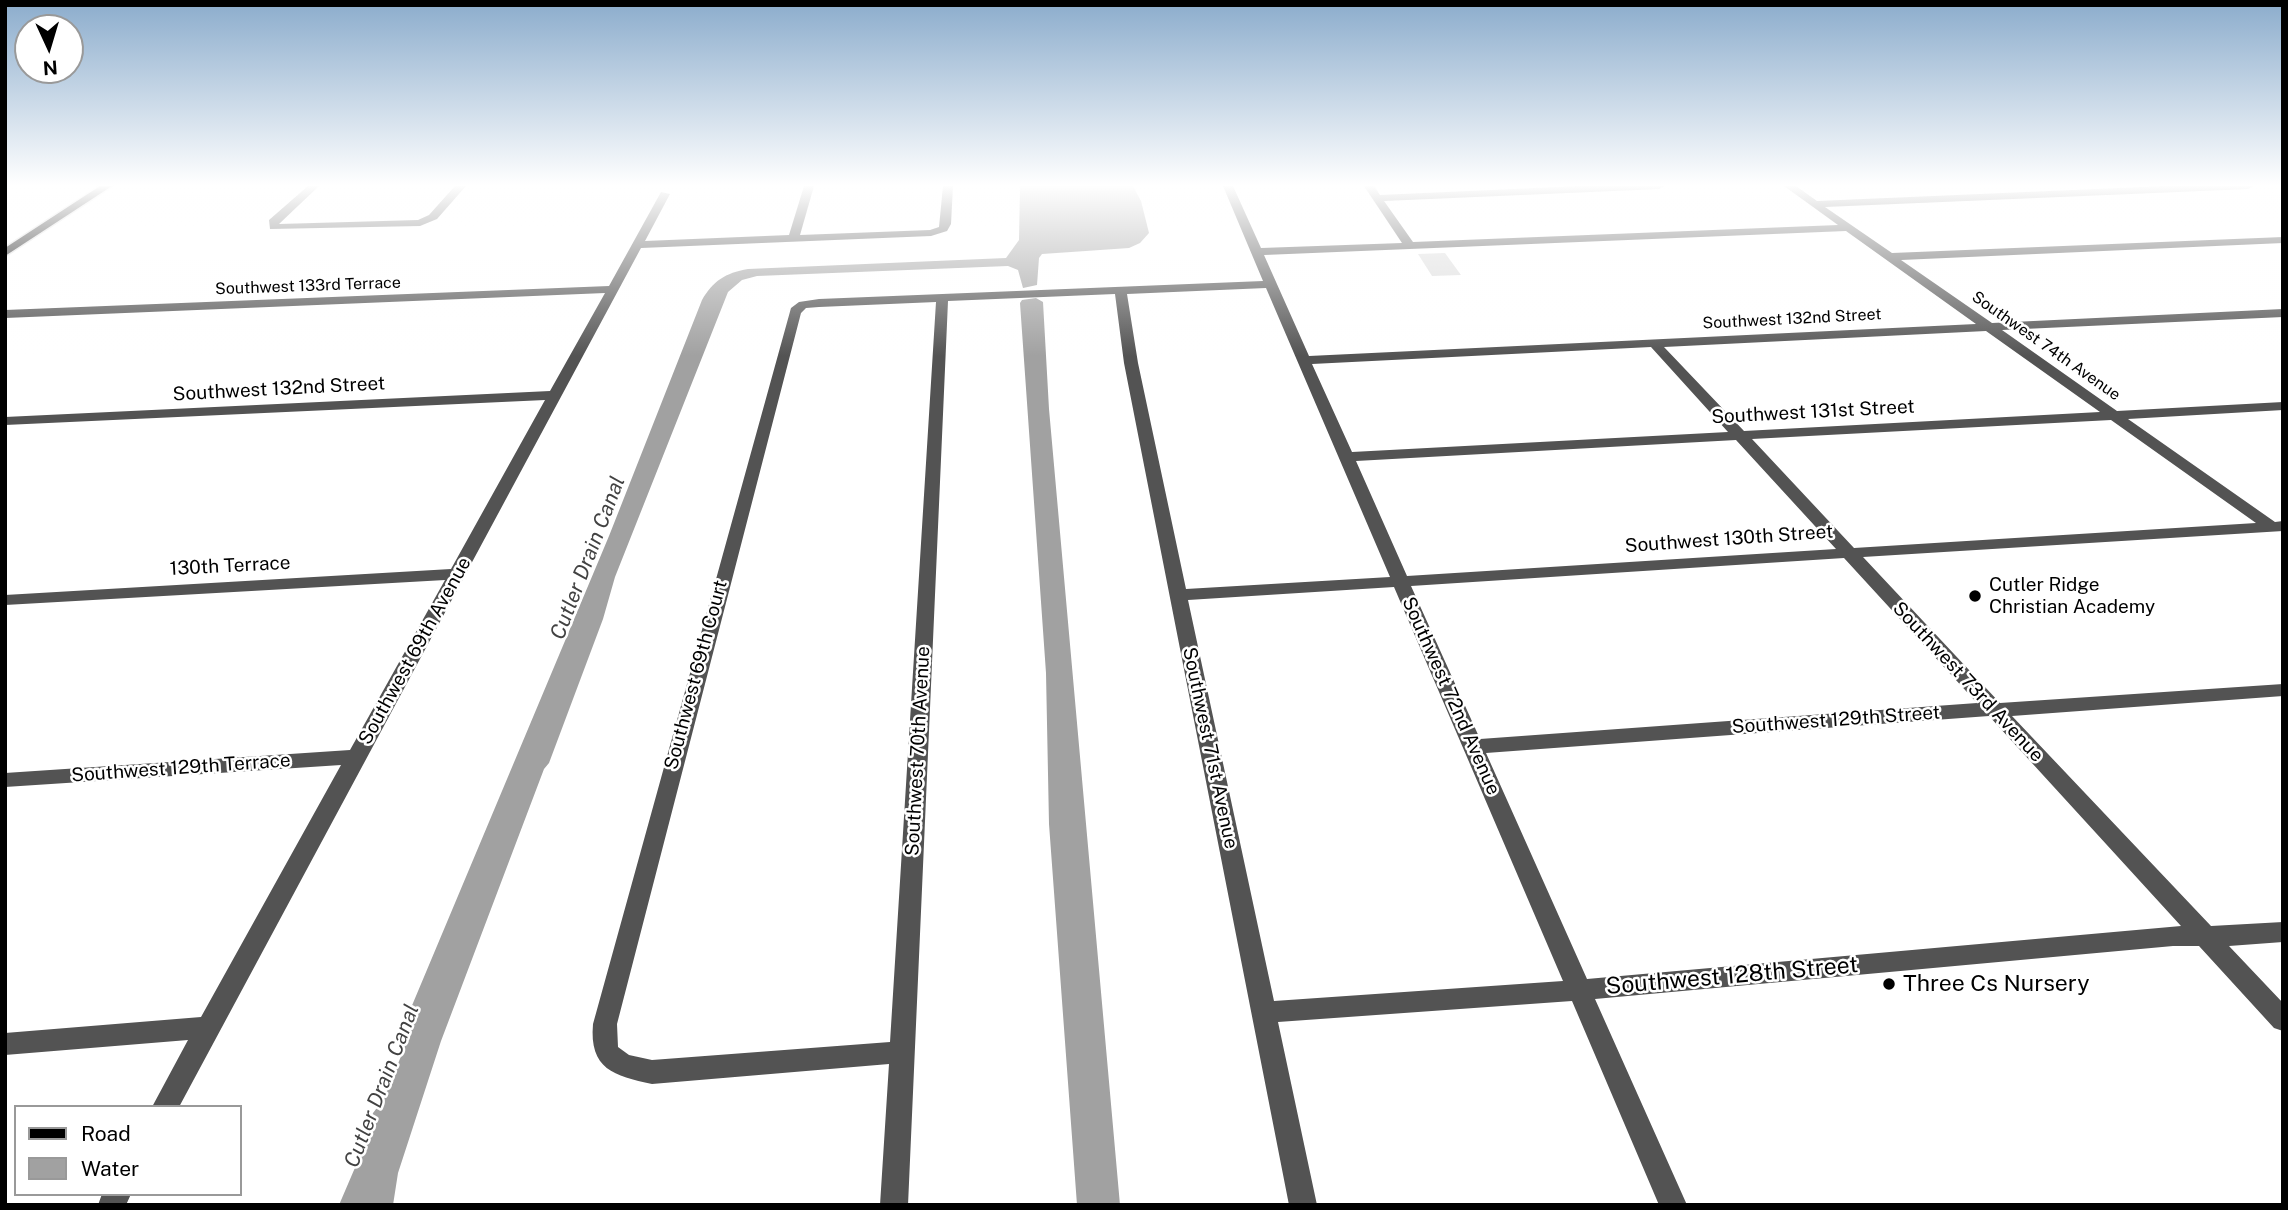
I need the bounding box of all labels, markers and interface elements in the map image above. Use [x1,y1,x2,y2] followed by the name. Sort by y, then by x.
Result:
[14,14,84,84] north arrow
[42,56,59,79] text: N
[215,273,401,299] street label: Southwest 133rd Terrace
[1968,287,2124,405] street label: Southwest 74th Avenue
[1702,305,1882,333] street label: Southwest 132nd Street
[172,372,386,406] street label: Southwest 132nd Street
[1711,395,1915,429] street label: Southwest 131st Street
[545,473,631,643] water label: Cutler Drain Canal
[1624,520,1834,558] street label: Southwest 130th Street
[169,551,291,581] street label: 130th Terrace
[354,553,476,749] street label: Southwest 69th Avenue
[1989,574,2155,618] place label: Cutler Ridge Christian Academy
[660,578,732,772] street label: Southwest 69th Court
[1967,588,1983,604] marker: Cutler Ridge Christian Academy
[1397,593,1505,799] street label: Southwest 72nd Avenue
[1888,597,2048,767] street label: Southwest 73rd Avenue
[901,645,935,857] street label: Southwest 70th Avenue
[1177,645,1243,851] street label: Southwest 71st Avenue
[1731,701,1941,739] street label: Southwest 129th Street
[71,749,291,787] street label: Southwest 129th Terrace
[1605,951,1859,1001] street label: Southwest 128th Street
[1903,970,2089,998] place label: Three Cs Nursery
[1881,976,1897,992] marker: Three Cs Nursery
[339,1001,425,1171] water label: Cutler Drain Canal
[14,1105,242,1196] legend
[81,1121,131,1146] text: Road
[81,1156,139,1181] text: Water

